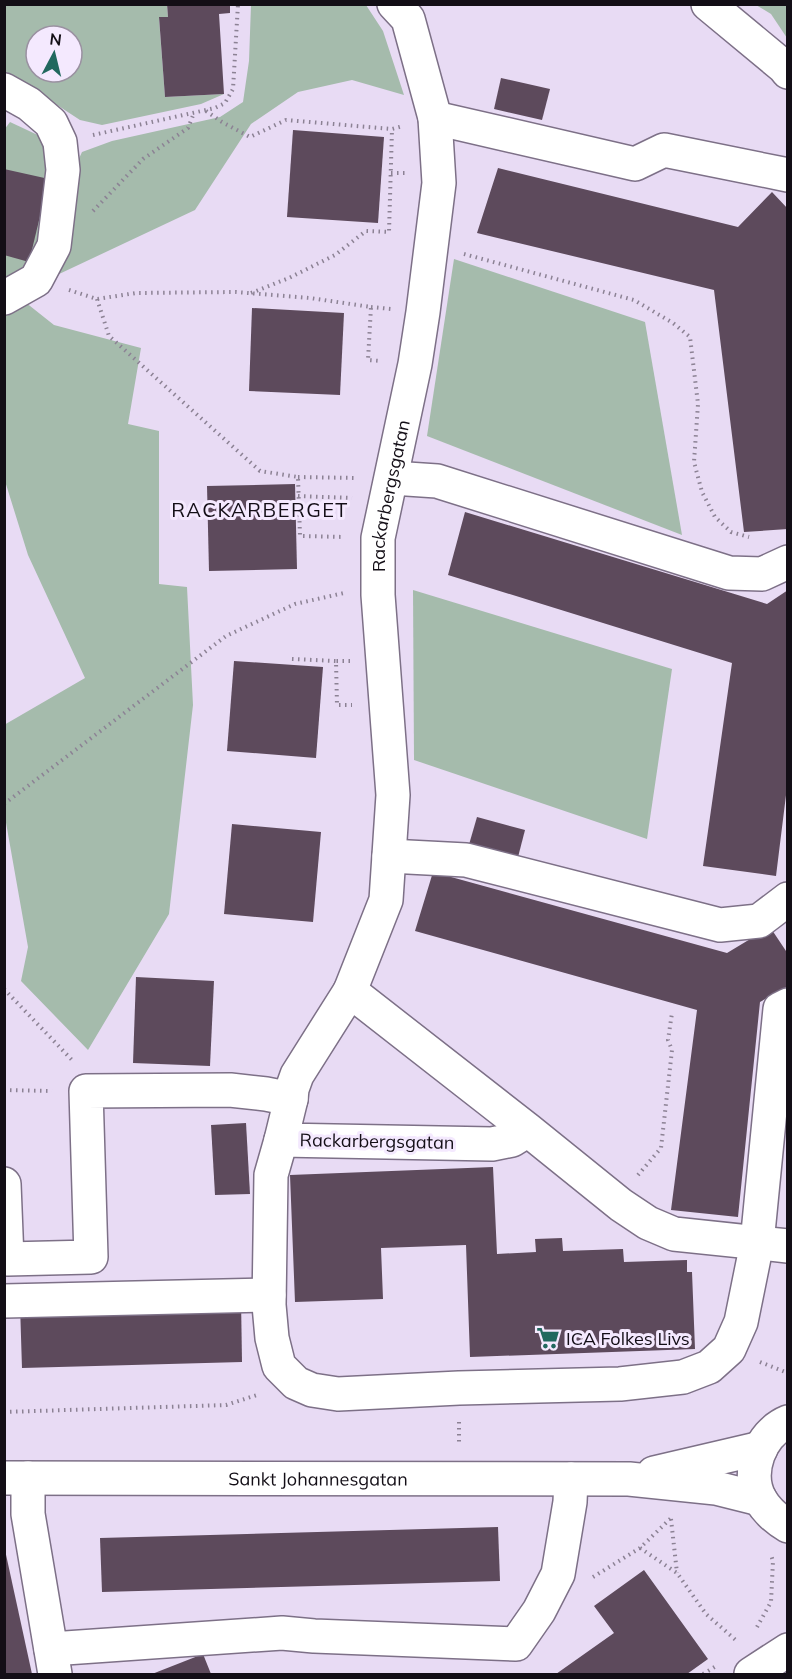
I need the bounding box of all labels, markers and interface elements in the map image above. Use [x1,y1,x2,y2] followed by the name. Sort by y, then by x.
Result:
[24,24,84,84] north arrow
[49,28,63,50] text: N
[366,417,414,572] street label: Rackarbergsgatan
[171,497,349,522] district label: RACKARBERGET
[299,1128,455,1154] street label: Rackarbergsgatan
[535,1325,561,1351] supermarket icon: ICA Folkes Livs
[566,1327,690,1350] place label: ICA Folkes Livs
[228,1467,408,1490] street label: Sankt Johannesgatan

